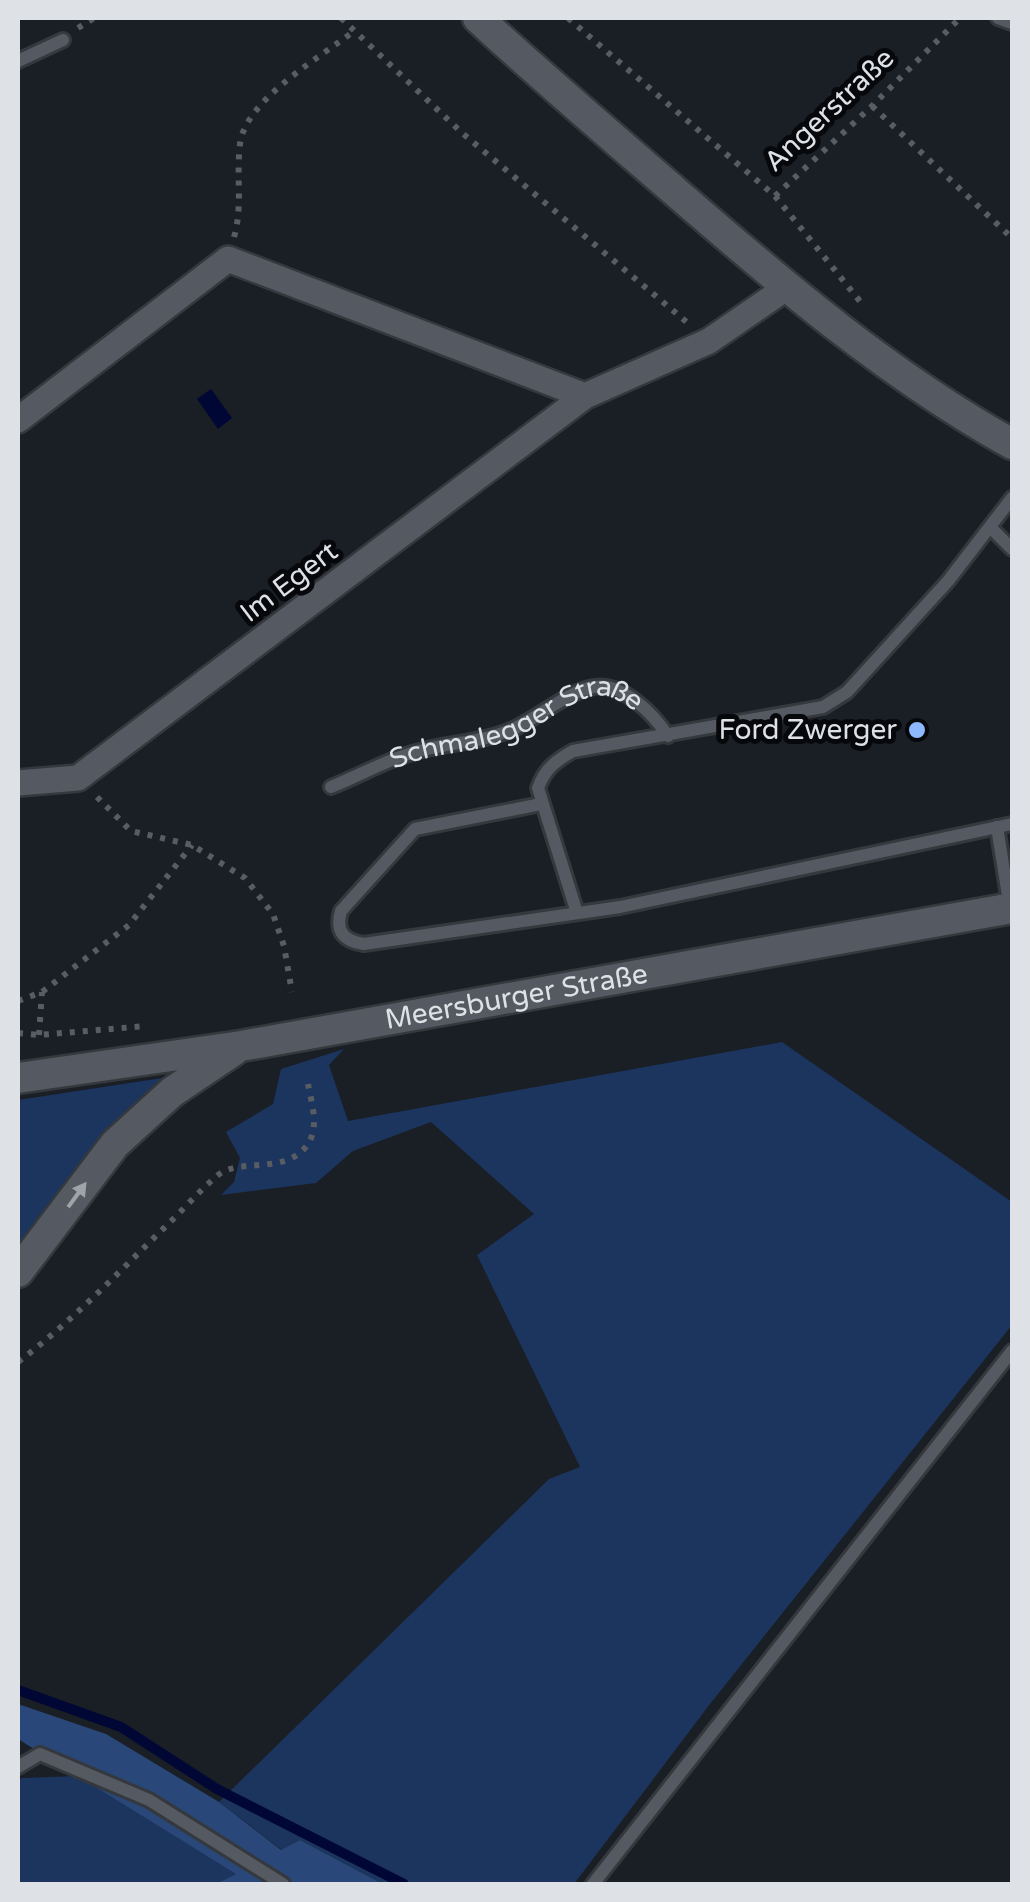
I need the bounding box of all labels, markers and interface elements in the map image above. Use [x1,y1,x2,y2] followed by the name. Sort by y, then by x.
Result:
[757,41,901,179] street label: Angerstraße
[234,534,345,630] street label: Im Egert
[385,669,651,776] street label: Schmalegger Straße
[719,713,897,747] place label: Ford Zwerger
[906,719,928,741] marker: Ford Zwerger
[382,957,650,1037] street label: Meersburger Straße
[67,1182,87,1208] one-way arrow

